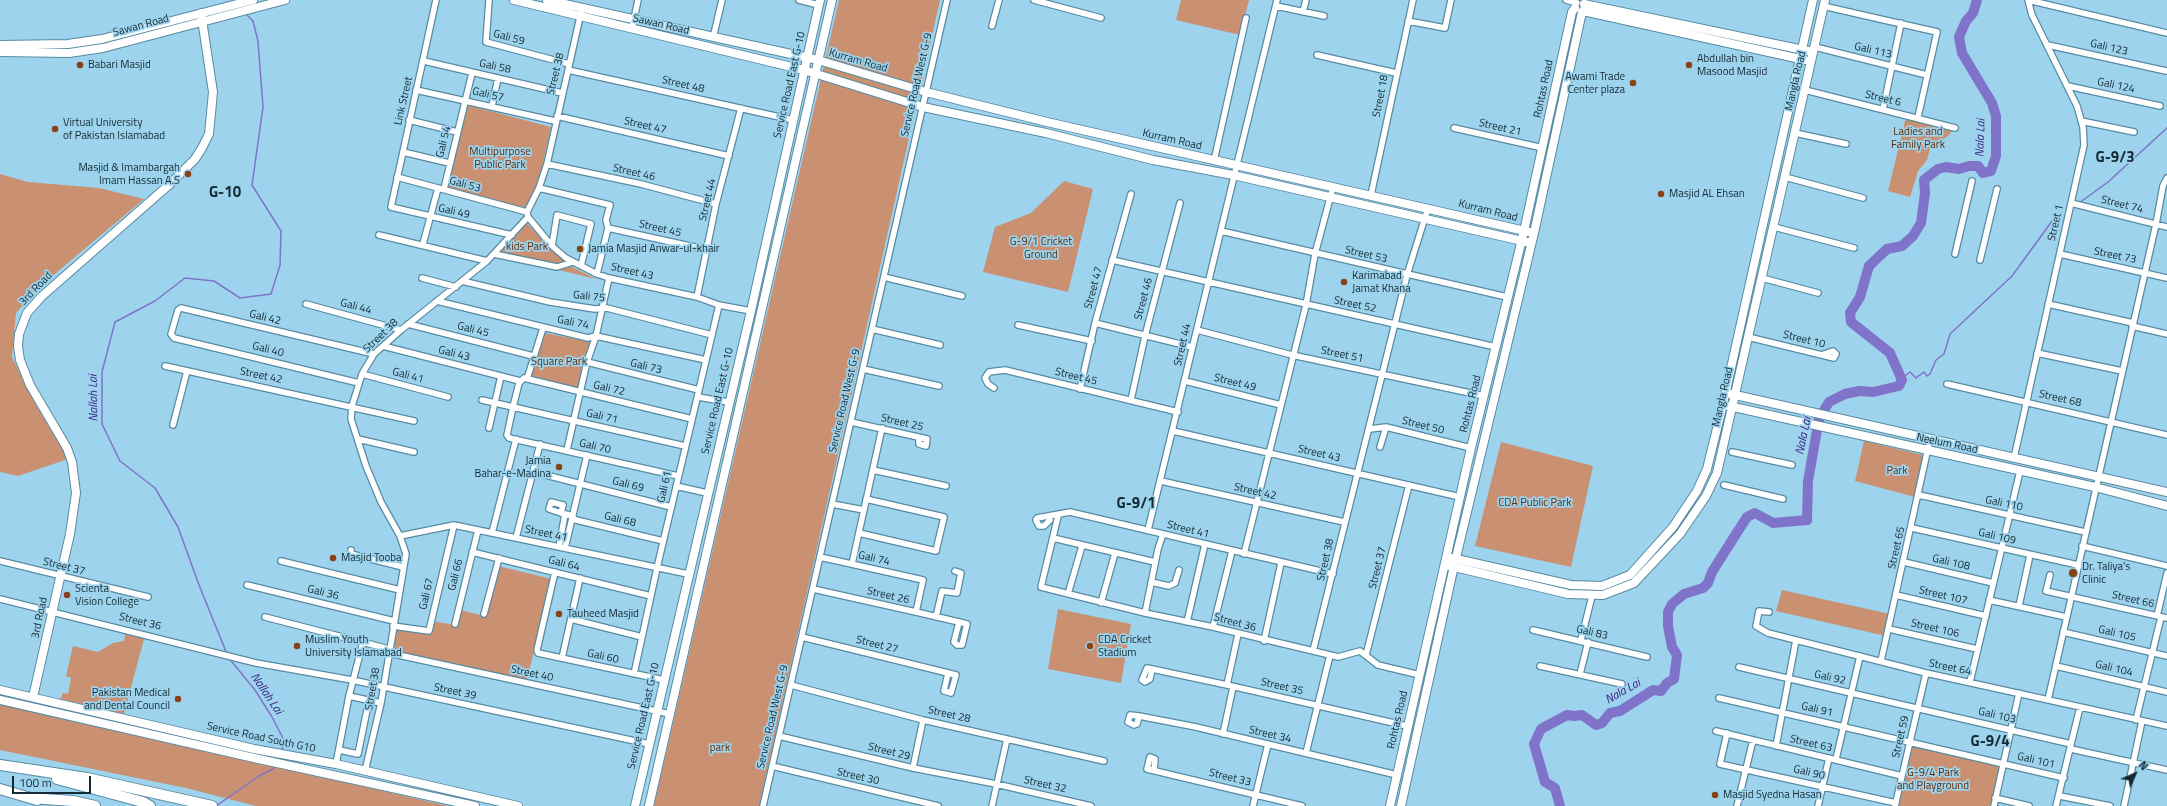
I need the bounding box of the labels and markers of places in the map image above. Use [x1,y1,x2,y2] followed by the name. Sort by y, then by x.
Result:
[1697,52,1767,78] place label: Abdullah bin Masood Masjid
[88,58,151,72] place label: Babari Masjid
[75,60,85,70] marker: Babari Masjid
[1684,60,1694,70] marker: Abdullah bin Masood Masjid
[1565,70,1625,96] place label: Awami Trade Center plaza
[1628,78,1638,88] marker: Awami Trade Center plaza
[63,116,165,142] place label: Virtual University of Pakistan Islamabad
[50,124,60,134] marker: Virtual University of Pakistan Islamabad
[78,161,180,187] place label: Masjid & Imambargah Imam Hassan A.S
[183,169,193,179] marker: Masjid & Imambargah Imam Hassan A.S
[1669,187,1745,201] place label: Masjid AL Ehsan
[1656,189,1666,199] marker: Masjid AL Ehsan
[588,242,720,256] place label: Jamia Masjid Anwar-ul-khair
[575,244,585,254] marker: Jamia Masjid Anwar-ul-khair
[1352,269,1411,295] place label: Karimabad Jamat Khana
[1339,277,1349,287] marker: Karimabad Jamat Khana
[474,454,551,480] place label: Jamia Bahar-e-Madina
[554,462,564,472] marker: Jamia Bahar-e-Madina
[341,551,402,565] place label: Masjid Tooba
[328,553,338,563] marker: Masjid Tooba
[2082,560,2130,586] place label: Dr. Taliya's Clinic
[2067,567,2079,579] marker: Dr. Taliya's Clinic
[75,582,139,608] place label: Scienta Vision College
[62,590,72,600] marker: Scienta Vision College
[567,607,639,621] place label: Tauheed Masjid
[554,609,564,619] marker: Tauheed Masjid
[305,633,402,659] place label: Muslim Youth University Islamabad
[1098,633,1151,659] place label: CDA Cricket Stadium
[292,641,302,651] marker: Muslim Youth University Islamabad
[1085,641,1095,651] marker: CDA Cricket Stadium
[84,686,170,712] place label: Pakistan Medical and Dental Council
[173,694,183,704] marker: Pakistan Medical and Dental Council
[1723,788,1822,802] place label: Masjid Syedna Hasan
[1710,790,1720,800] marker: Masjid Syedna Hasan

